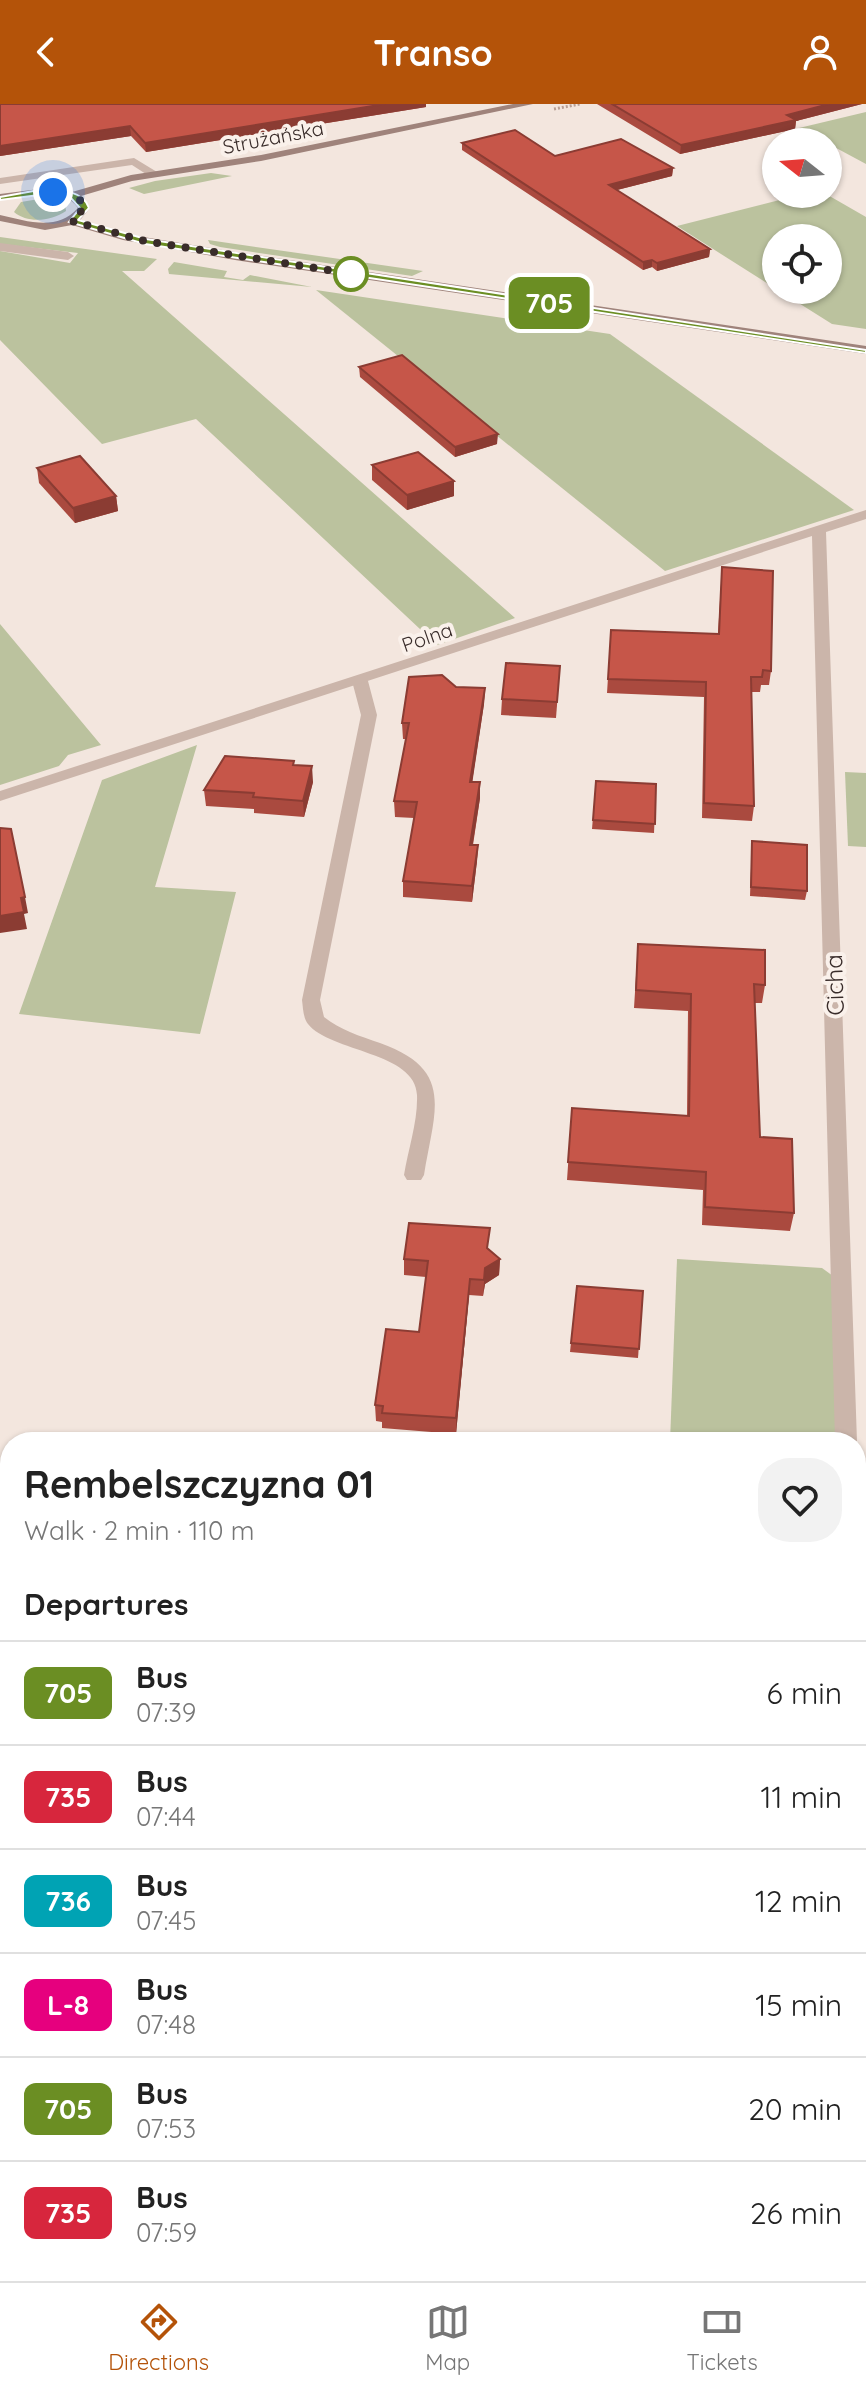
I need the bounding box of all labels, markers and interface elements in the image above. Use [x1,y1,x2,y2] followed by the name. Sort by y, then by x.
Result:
[24,30,68,74] icon: back
[373,30,493,75] text: Transo
[798,30,842,74] icon: person
[220,115,326,159] street label: Strużańska
[762,128,842,208] north arrow
[762,128,842,304] map controls
[33,172,73,212] your location
[762,224,842,304] button: locate
[334,257,368,291] unlabelled marker
[503,277,595,329] line badge: 705
[525,285,573,320] text: 705
[398,617,456,657] street label: Polna
[818,954,850,1016] street label: Cicha
[758,1458,842,1542] button: heart
[24,1460,374,1508] text: Rembelszczyzna 01
[24,1514,254,1547] text: Walk · 2 min · 110 m
[24,1585,189,1623] text: Departures
[136,1658,188,1696] text: Bus
[767,1674,842,1712] text: 6 min
[44,1675,92,1710] text: 705
[136,1696,196,1729] text: 07:39
[136,1762,188,1800] text: Bus
[760,1778,842,1816] text: 11 min
[45,1779,91,1814] text: 735
[136,1800,196,1833] text: 07:44
[136,1866,188,1904] text: Bus
[755,1882,842,1920] text: 12 min
[45,1883,91,1918] text: 736
[136,1904,196,1937] text: 07:45
[136,1970,188,2008] text: Bus
[755,1986,842,2024] text: 15 min
[47,1987,89,2022] text: L-8
[136,2008,196,2041] text: 07:48
[136,2074,188,2112] text: Bus
[748,2090,842,2128] text: 20 min
[44,2091,92,2126] text: 705
[136,2112,196,2145] text: 07:53
[136,2178,188,2216] text: Bus
[750,2194,842,2232] text: 26 min
[45,2195,91,2230] text: 735
[136,2216,197,2249] text: 07:59
[108,2300,209,2376] tab: Directions
[425,2300,470,2376] tab: Map
[687,2300,758,2376] tab: Tickets

